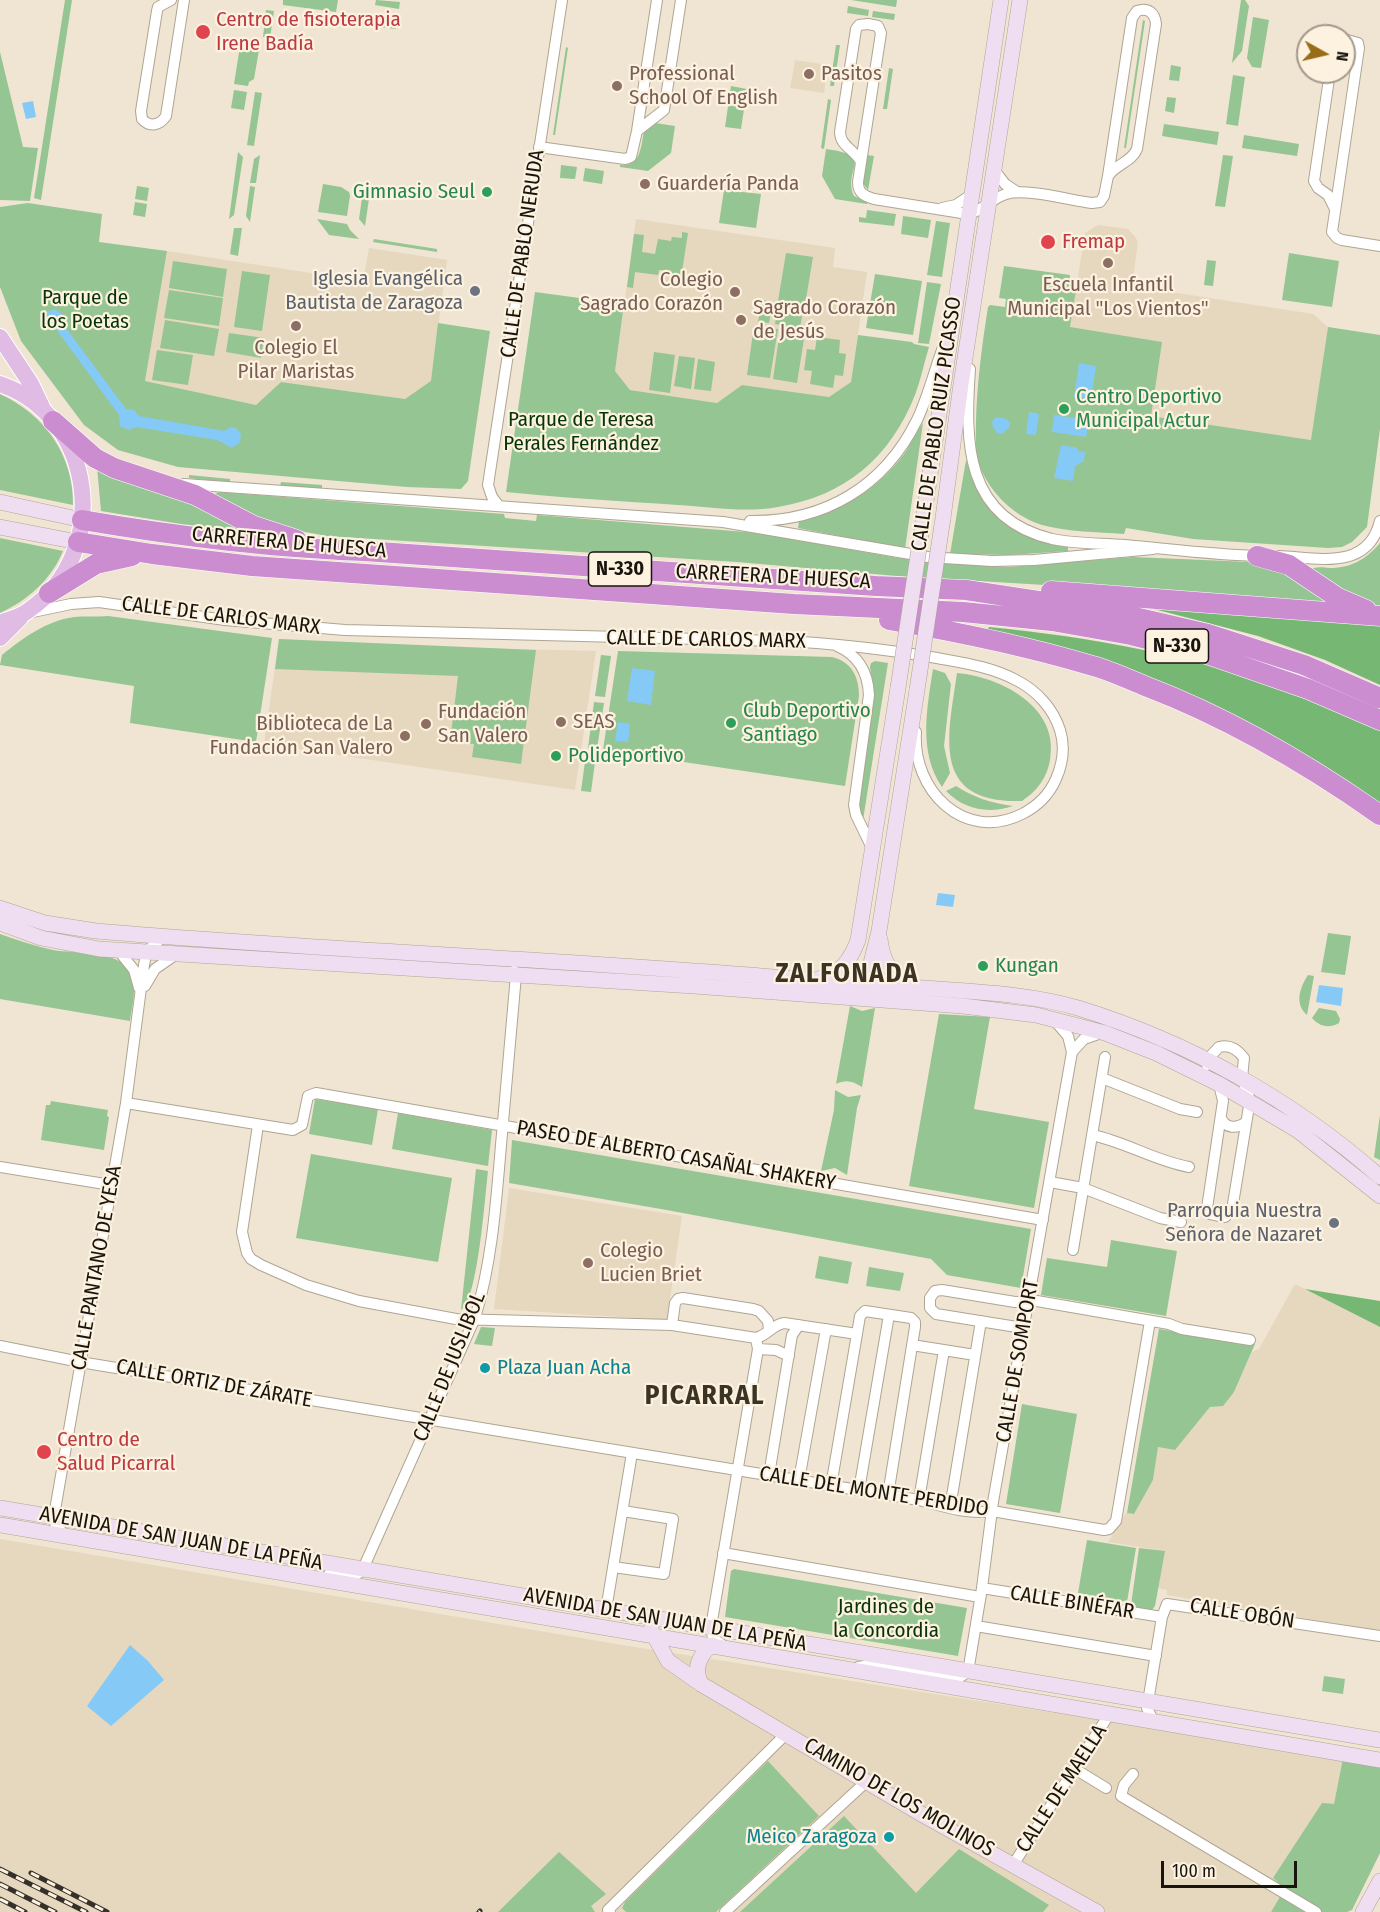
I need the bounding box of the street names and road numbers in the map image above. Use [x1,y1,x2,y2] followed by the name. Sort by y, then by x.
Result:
[496,148,550,360] street label: CALLE DE PABLO NERUDA
[907,295,967,553] street label: CALLE DE PABLO RUIZ PICASSO
[191,522,387,564] street label: CARRETERA DE HUESCA
[588,552,652,586] road number: N-330
[675,559,871,595] street label: CARRETERA DE HUESCA
[120,591,322,641] street label: CALLE DE CARLOS MARX
[606,626,806,654] street label: CALLE DE CARLOS MARX
[1146,629,1208,663] road number: N-330
[515,1116,837,1196] street label: PASEO DE ALBERTO CASAÑAL SHAKERY
[67,1164,127,1372] street label: CALLE PANTANO DE YESA
[991,1277,1045,1445] street label: CALLE DE SOMPORT
[408,1288,492,1446] street label: CALLE DE JUSLIBOL
[114,1354,314,1414] street label: CALLE ORTIZ DE ZÁRATE
[757,1461,991,1523] street label: CALLE DEL MONTE PERDIDO
[37,1502,325,1576] street label: AVENIDA DE SAN JUAN DE LA PEÑA
[1008,1581,1136,1625] street label: CALLE BINÉFAR
[521,1583,809,1657] street label: AVENIDA DE SAN JUAN DE LA PEÑA
[1188,1593,1296,1635] street label: CALLE OBÓN
[1011,1720,1113,1858] street label: CALLE DE MAELLA
[799,1733,999,1863] street label: CAMINO DE LOS MOLINOS

